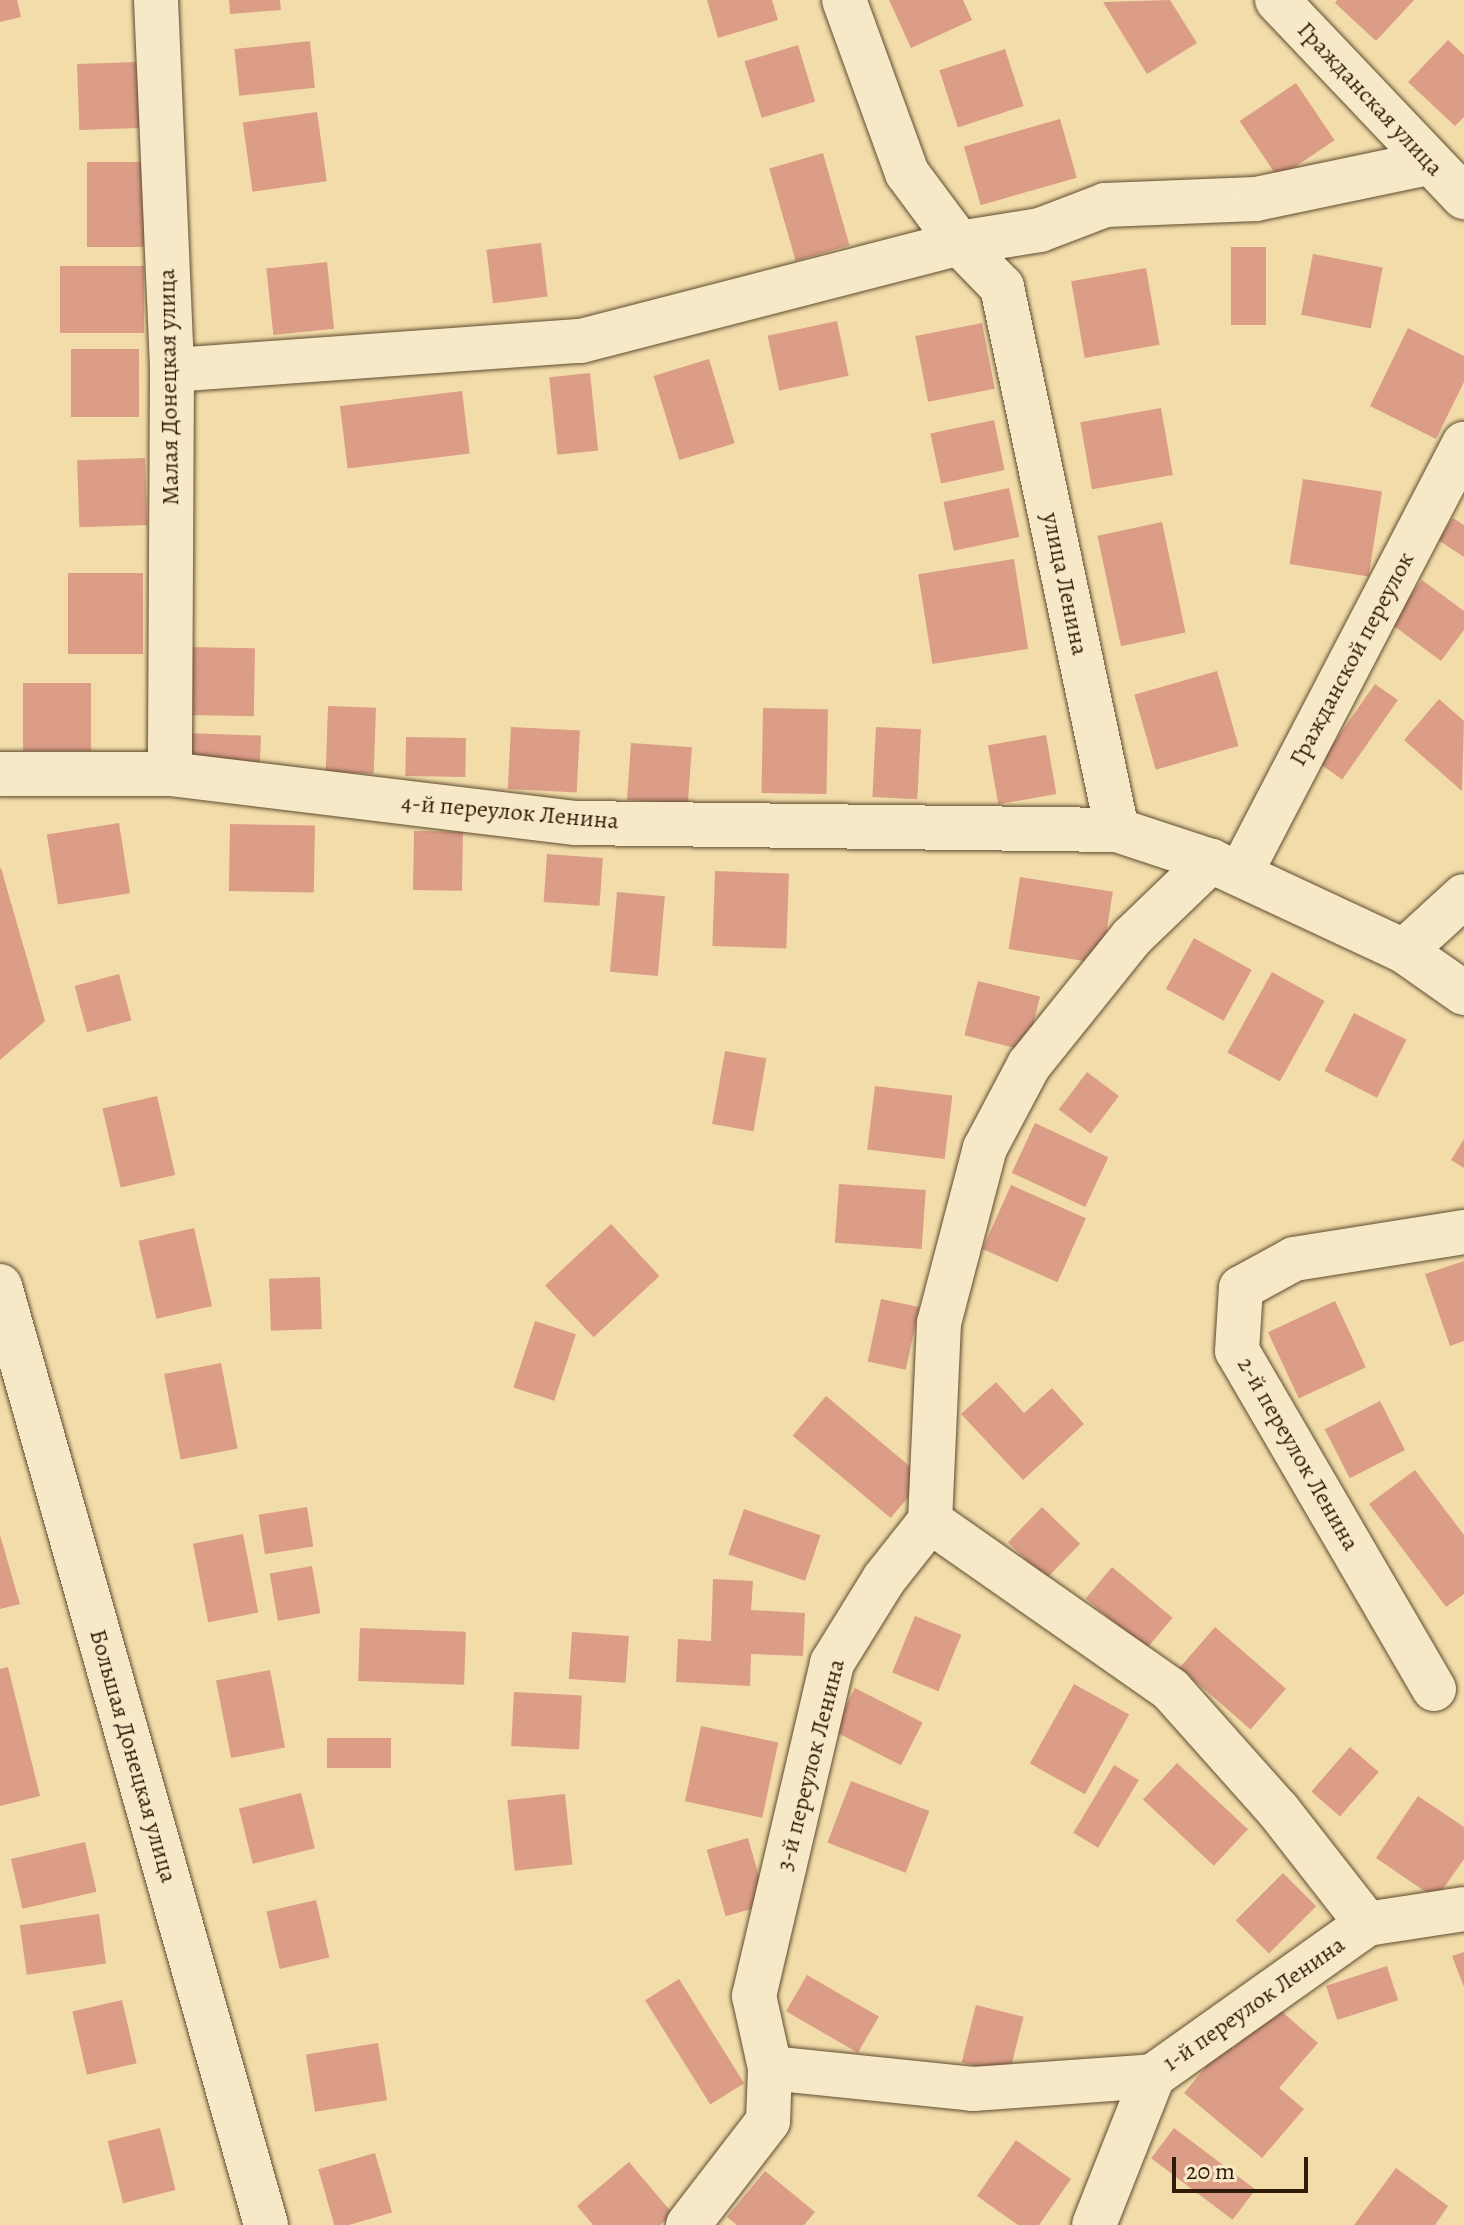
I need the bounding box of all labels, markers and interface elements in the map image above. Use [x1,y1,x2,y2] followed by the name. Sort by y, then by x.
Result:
[1291,16,1449,182] street label: Гражданская улица
[153,268,185,506] street label: Малая Донецкая улица
[1036,510,1094,658] street label: улица Ленина
[1283,547,1421,771] street label: Гражданской переулок
[400,788,620,836] street label: 4-й переулок Ленина
[1231,1352,1365,1556] street label: 2-й переулок Ленина
[83,1626,183,1886] street label: Большая Донецкая улица
[771,1656,851,1874] street label: 3-й переулок Ленина
[1157,1930,1351,2078] street label: 1-й переулок Ленина
[1176,2141,1312,2191] scale bar
[1186,2155,1235,2187] text: 20 m

